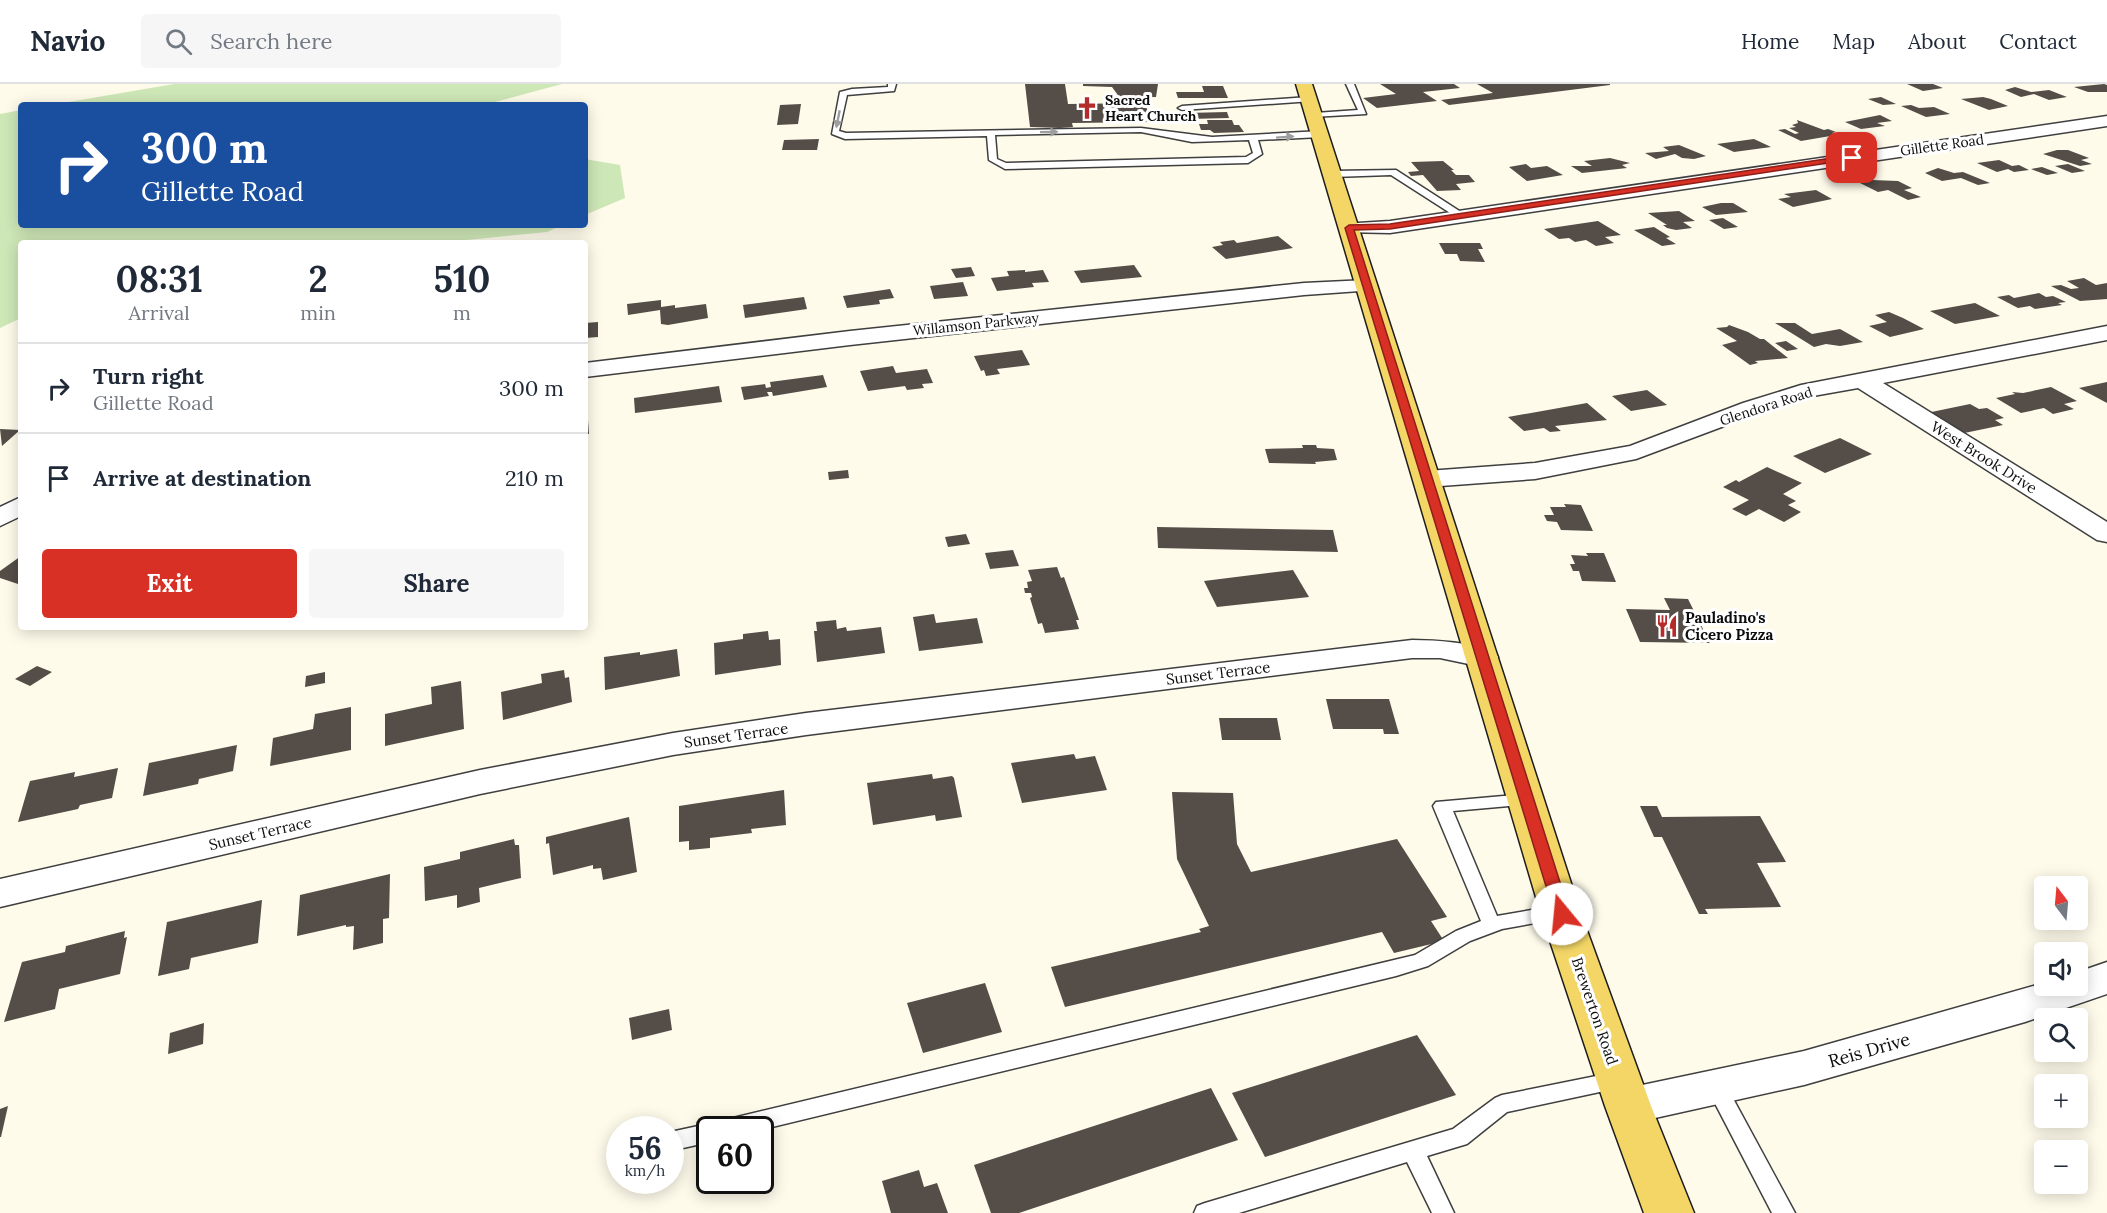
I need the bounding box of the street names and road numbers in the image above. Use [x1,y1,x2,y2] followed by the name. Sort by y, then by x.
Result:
[1899,130,1985,160] street label: Gillette Road
[912,308,1040,340] street label: Willamson Parkway
[1717,383,1815,429] street label: Glendora Road
[1927,417,2041,497] street label: West Brook Drive
[1165,657,1271,689] street label: Sunset Terrace
[683,718,789,752] street label: Sunset Terrace
[207,812,313,854] street label: Sunset Terrace
[1568,955,1622,1067] street label: Brewerton Road
[1825,1027,1913,1073] street label: Reis Drive

